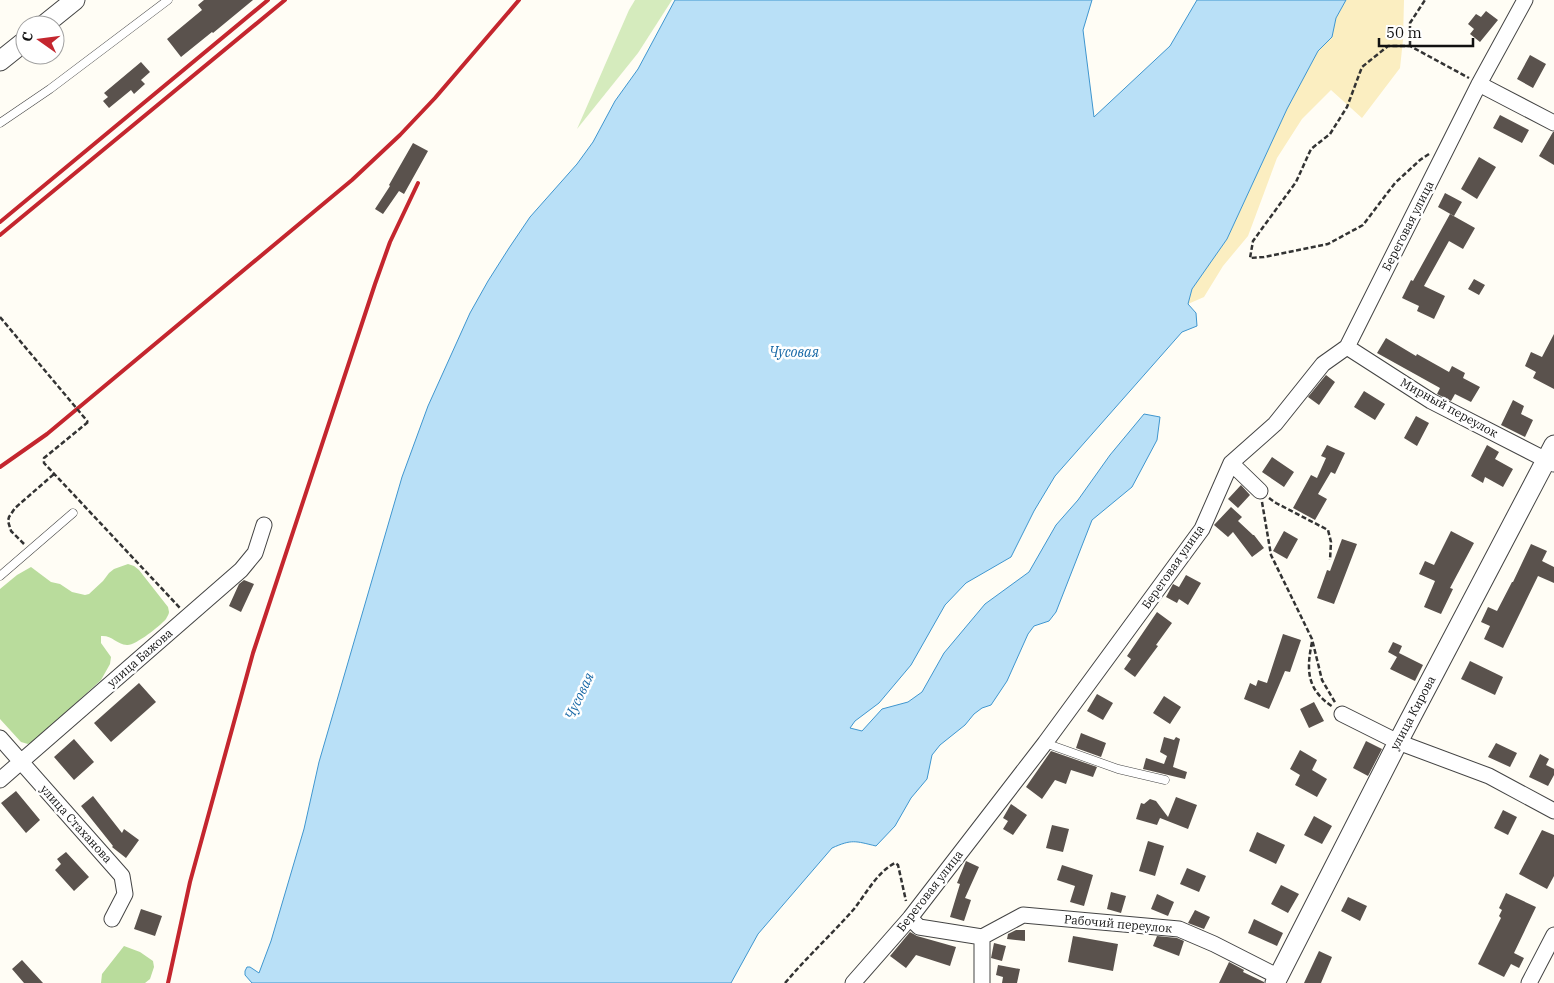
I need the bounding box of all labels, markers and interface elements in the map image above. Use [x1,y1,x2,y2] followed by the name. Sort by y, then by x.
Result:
[15,15,65,65] north arrow
[1379,15,1473,47] scale bar
[1386,23,1422,42] text: 50 m
[18,30,37,44] text: С
[1378,178,1437,273] street label: Береговая улица
[769,343,820,361] water label: Чусовая
[1398,375,1501,441] street label: Мирный переулок
[1138,521,1207,612] street label: Береговая улица
[104,625,176,690] street label: улица Бажова
[560,669,598,722] water label: Чусовая
[1387,673,1439,752] street label: улица Кирова
[37,781,116,866] street label: улица Стаханова
[893,847,966,934] street label: Береговая улица
[1063,911,1173,936] street label: Рабочий переулок

